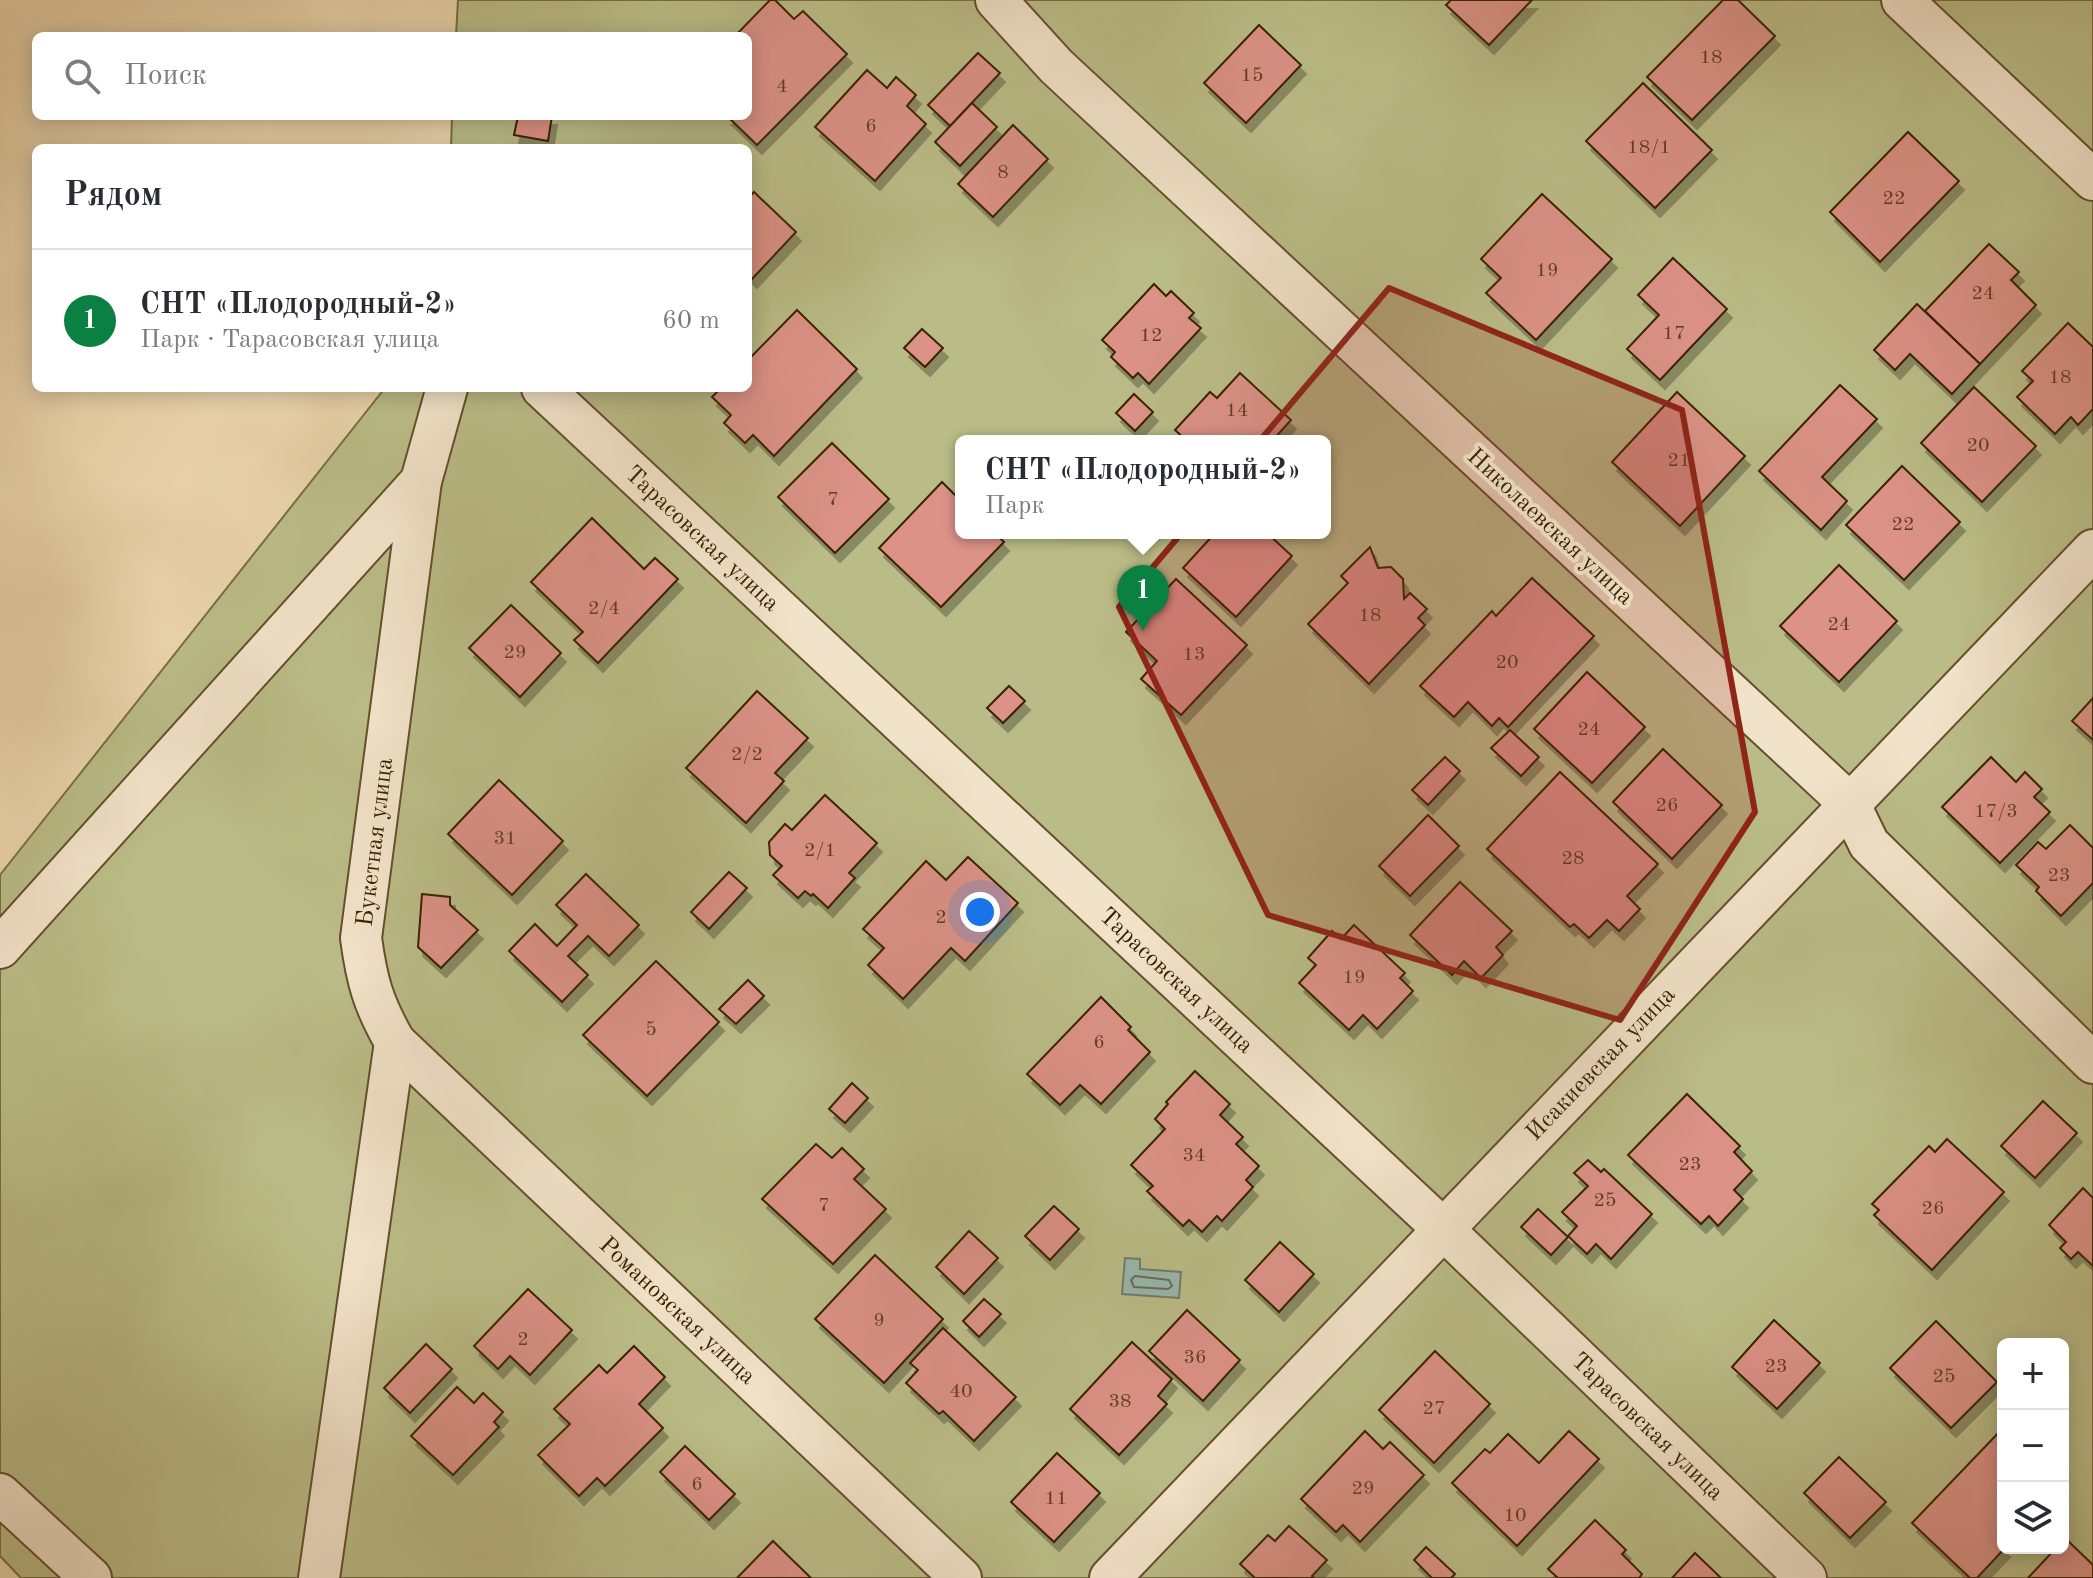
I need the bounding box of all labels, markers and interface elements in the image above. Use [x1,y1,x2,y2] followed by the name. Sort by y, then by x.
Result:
[32,32,752,120] search box
[1699,48,1723,68] house number: 18
[60,54,104,98] icon: search
[124,61,207,91] text: Поиск
[1240,66,1264,86] house number: 15
[776,77,788,97] house number: 4
[865,117,877,137] house number: 6
[1627,138,1671,158] house number: 18/1
[997,163,1009,183] house number: 8
[64,179,163,213] text: Рядом
[1882,189,1906,209] house number: 22
[1535,261,1559,281] house number: 19
[1971,284,1995,304] house number: 24
[140,290,457,320] text: СНТ «Плодородный-2»
[82,308,98,334] text: 1
[662,308,720,334] text: 60 m
[1662,324,1686,344] house number: 17
[1139,326,1163,346] house number: 12
[140,327,439,353] text: Парк · Тарасовская улица
[2048,368,2072,388] house number: 18
[1225,401,1249,421] house number: 14
[955,435,1331,539] popup
[1966,436,1990,456] house number: 20
[1462,445,1637,610] street label: Николаевская улица
[1667,451,1691,471] house number: 21
[985,456,1301,486] text: СНТ «Плодородный-2»
[620,462,783,617] street label: Тарасовская улица
[827,490,839,510] house number: 7
[985,493,1045,519] text: Парк
[1891,515,1915,535] house number: 22
[1117,565,1169,631] pin: 1
[588,599,620,619] house number: 2/4
[1358,606,1382,626] house number: 18
[1827,615,1851,635] house number: 24
[503,643,527,663] house number: 29
[1182,645,1206,665] house number: 13
[1495,653,1519,673] house number: 20
[1577,720,1601,740] house number: 24
[731,745,763,765] house number: 2/2
[354,756,398,928] street label: Букетная улица
[1655,796,1679,816] house number: 26
[1974,802,2018,822] house number: 17/3
[493,829,517,849] house number: 31
[804,841,836,861] house number: 2/1
[1561,849,1585,869] house number: 28
[2047,866,2071,886] house number: 23
[960,892,1000,932] your location
[1094,904,1257,1059] street label: Тарасовская улица
[935,908,947,928] house number: 2
[1342,968,1366,988] house number: 19
[1522,983,1681,1146] street label: Исакиевская улица
[645,1020,657,1040] house number: 5
[1093,1033,1105,1053] house number: 6
[1182,1146,1206,1166] house number: 34
[1678,1155,1702,1175] house number: 23
[1593,1191,1617,1211] house number: 25
[818,1196,830,1216] house number: 7
[1921,1199,1945,1219] house number: 26
[594,1233,760,1390] street label: Романовская улица
[873,1311,885,1331] house number: 9
[517,1330,529,1350] house number: 2
[1997,1338,2069,1554] map controls
[1997,1338,2069,1410] button: +
[1183,1348,1207,1368] house number: 36
[1566,1349,1727,1506] street label: Тарасовская улица
[1764,1357,1788,1377] house number: 23
[1932,1367,1956,1387] house number: 25
[949,1382,973,1402] house number: 40
[1108,1392,1132,1412] house number: 38
[1422,1399,1446,1419] house number: 27
[1997,1410,2069,1482] button: −
[691,1475,703,1495] house number: 6
[1351,1479,1375,1499] house number: 29
[1997,1482,2069,1554] button: layers
[1044,1489,1068,1509] house number: 11
[1503,1506,1527,1526] house number: 10

